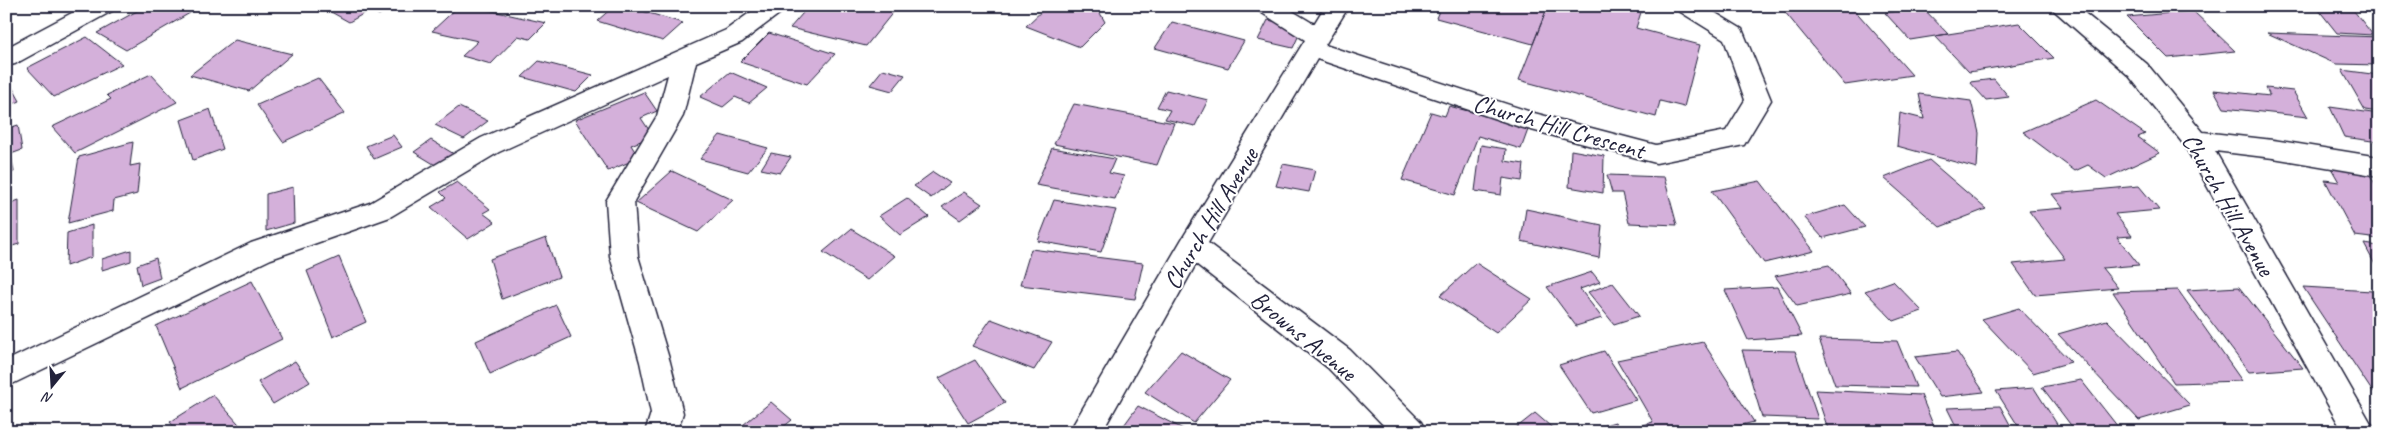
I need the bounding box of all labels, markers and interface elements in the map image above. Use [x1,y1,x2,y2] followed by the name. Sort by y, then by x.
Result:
[1469,87,1651,167] street label: Church Hill Crescent
[2174,128,2283,283] street label: Church Hill Avenue
[1156,140,1267,295] street label: Church Hill Avenue
[1244,283,1364,389] street label: Browns Avenue
[28,360,78,410] north arrow
[39,388,55,407] text: N

